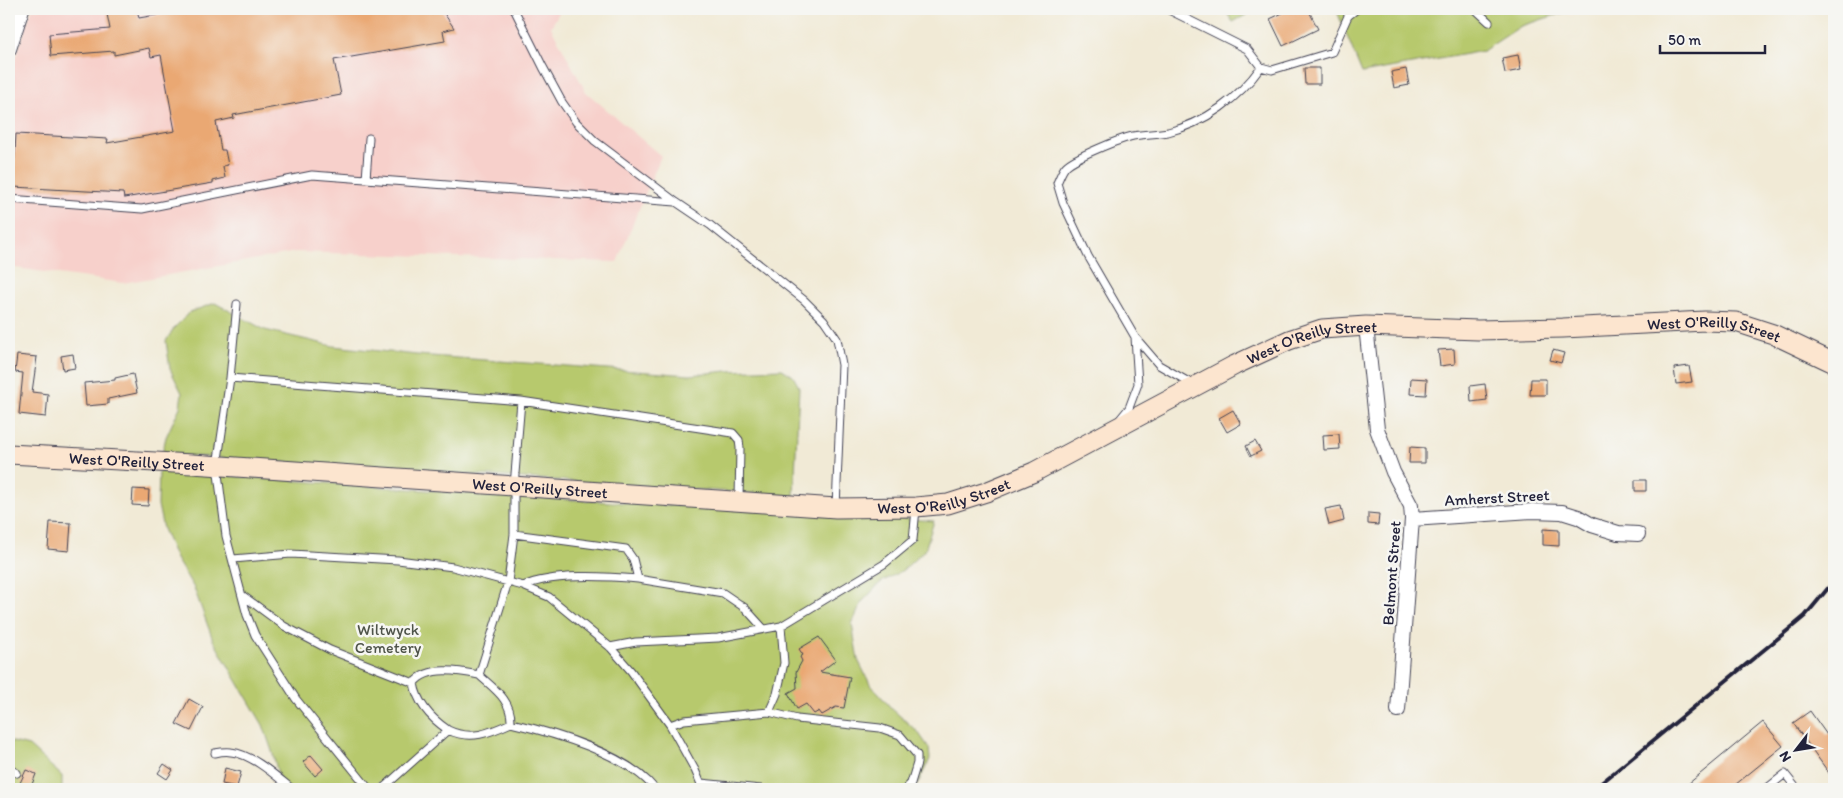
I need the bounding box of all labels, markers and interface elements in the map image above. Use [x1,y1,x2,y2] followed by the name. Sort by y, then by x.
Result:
[1660,22,1766,54] scale bar
[1668,31,1701,49] text: 50 m
[1646,312,1784,346] street label: West O'Reilly Street
[1243,317,1377,368] street label: West O'Reilly Street
[68,448,205,475] street label: West O'Reilly Street
[471,474,608,502] street label: West O'Reilly Street
[877,474,1013,517] street label: West O'Reilly Street
[1444,485,1550,510] street label: Amherst Street
[1378,520,1405,626] street label: Belmont Street
[355,620,422,657] park label: Wiltwyck Cemetery
[1770,726,1820,776] north arrow
[1776,748,1795,765] text: N

